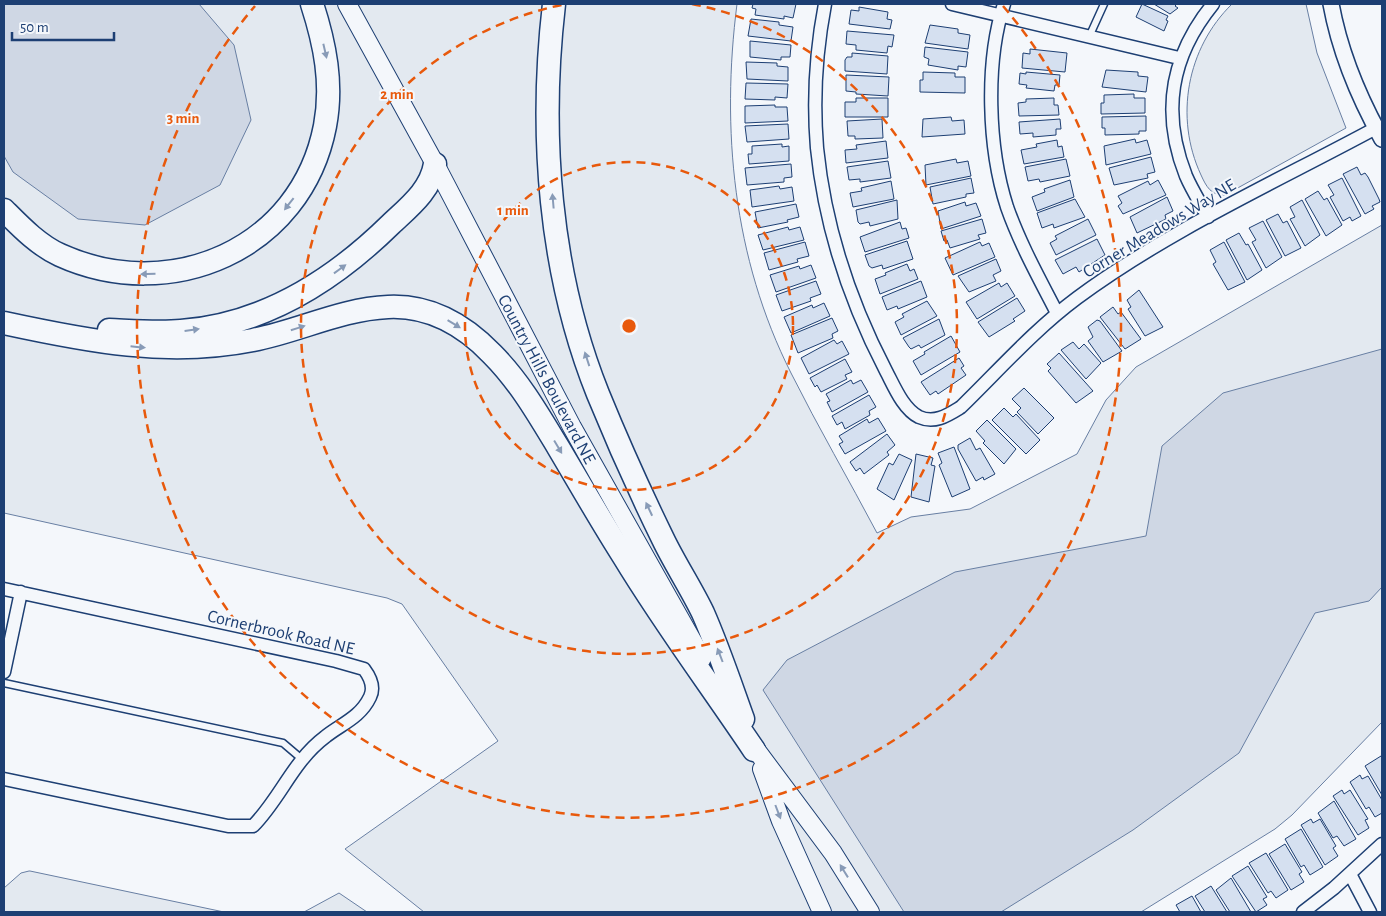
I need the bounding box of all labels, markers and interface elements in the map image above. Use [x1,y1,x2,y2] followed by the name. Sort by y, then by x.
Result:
[12,10,115,42] scale bar
[20,20,49,35] text: 50 m
[321,43,329,58] one-way arrow
[380,87,414,102] text: 2 min
[167,111,199,126] text: 3 min
[1080,176,1239,282] street label: Corner Meadows Way NE
[549,192,557,208] one-way arrow
[283,197,294,210] one-way arrow
[497,203,529,218] text: 1 min
[333,264,347,274] one-way arrow
[140,270,156,278] one-way arrow
[494,292,598,467] street label: Country Hills Boulevard NE
[620,317,638,335] centre of rings
[448,319,461,328] one-way arrow
[290,323,305,331] one-way arrow
[184,325,200,333] one-way arrow
[130,343,146,351] one-way arrow
[582,351,590,366] one-way arrow
[553,440,562,453] one-way arrow
[645,502,653,516] one-way arrow
[205,607,356,659] street label: Cornerbrook Road NE
[716,647,724,662] one-way arrow
[774,805,782,820] one-way arrow
[839,864,849,877] one-way arrow

